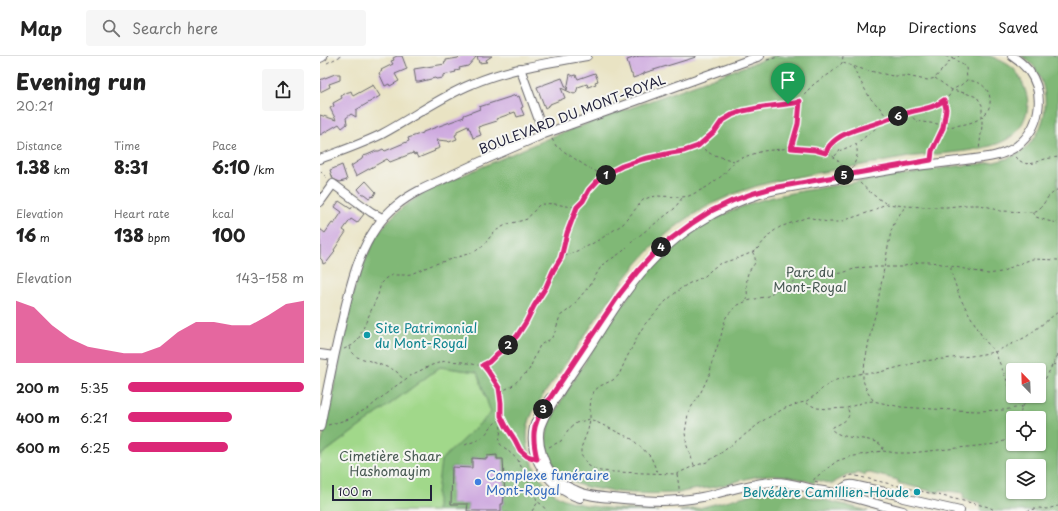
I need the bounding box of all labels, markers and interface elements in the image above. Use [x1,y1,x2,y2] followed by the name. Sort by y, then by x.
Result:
[86,10,366,46] search box
[20,14,62,42] text: Map
[132,16,218,39] text: Search here
[100,17,122,39] icon: search
[856,17,886,38] text: Map
[908,17,976,38] text: Directions
[998,17,1038,38] text: Saved
[771,63,805,104] pin
[16,64,146,97] text: Evening run
[262,69,304,111] button: share
[476,69,668,158] street label: BOULEVARD DU MONT-ROYAL
[777,69,799,91] icon: arrive
[16,96,53,115] text: 20:21
[888,106,908,126] pin: 6
[894,107,902,124] text: 6
[16,137,62,154] text: Distance
[114,137,140,154] text: Time
[212,137,237,154] text: Pace
[16,154,50,180] text: 1.38
[114,154,148,180] text: 8:31
[212,154,250,180] text: 6:10
[50,161,70,178] text: km
[250,161,275,178] text: /km
[596,165,616,185] pin: 1
[834,165,854,185] pin: 5
[603,166,609,183] text: 1
[840,166,848,183] text: 5
[16,205,63,222] text: Elevation
[114,205,170,222] text: Heart rate
[212,205,234,222] text: kcal
[16,222,36,248] text: 16
[114,222,144,248] text: 138
[212,222,245,248] text: 100
[36,229,50,246] text: m
[144,229,170,246] text: bpm
[651,237,671,257] pin: 4
[657,238,665,255] text: 4
[773,262,847,296] park label: Parc du Mont-Royal
[16,268,72,287] text: Elevation
[236,268,304,287] text: 143–158 m
[375,318,477,352] place label: Site Patrimonial du Mont-Royal
[362,330,372,340] marker: Site Patrimonial du Mont-Royal
[498,335,518,355] pin: 2
[504,336,512,353] text: 2
[1006,363,1046,403] north arrow
[1006,363,1046,499] map controls
[16,378,60,397] text: 200 m
[80,378,109,397] text: 5:35
[533,399,553,419] pin: 3
[539,400,547,417] text: 3
[16,408,60,427] text: 400 m
[80,408,108,427] text: 6:21
[1006,411,1046,451] button: locate
[16,438,60,457] text: 600 m
[80,438,110,457] text: 6:25
[339,446,441,480] park label: Cimetière Shaar Hashomayim
[1006,459,1046,499] button: layers
[486,465,609,499] place label: Complexe funéraire Mont-Royal
[473,477,483,487] marker: Complexe funéraire Mont-Royal
[742,482,909,501] place label: Belvédère Camillien-Houde
[332,483,432,502] scale bar
[338,483,372,500] text: 100 m
[912,487,922,497] marker: Belvédère Camillien-Houde

